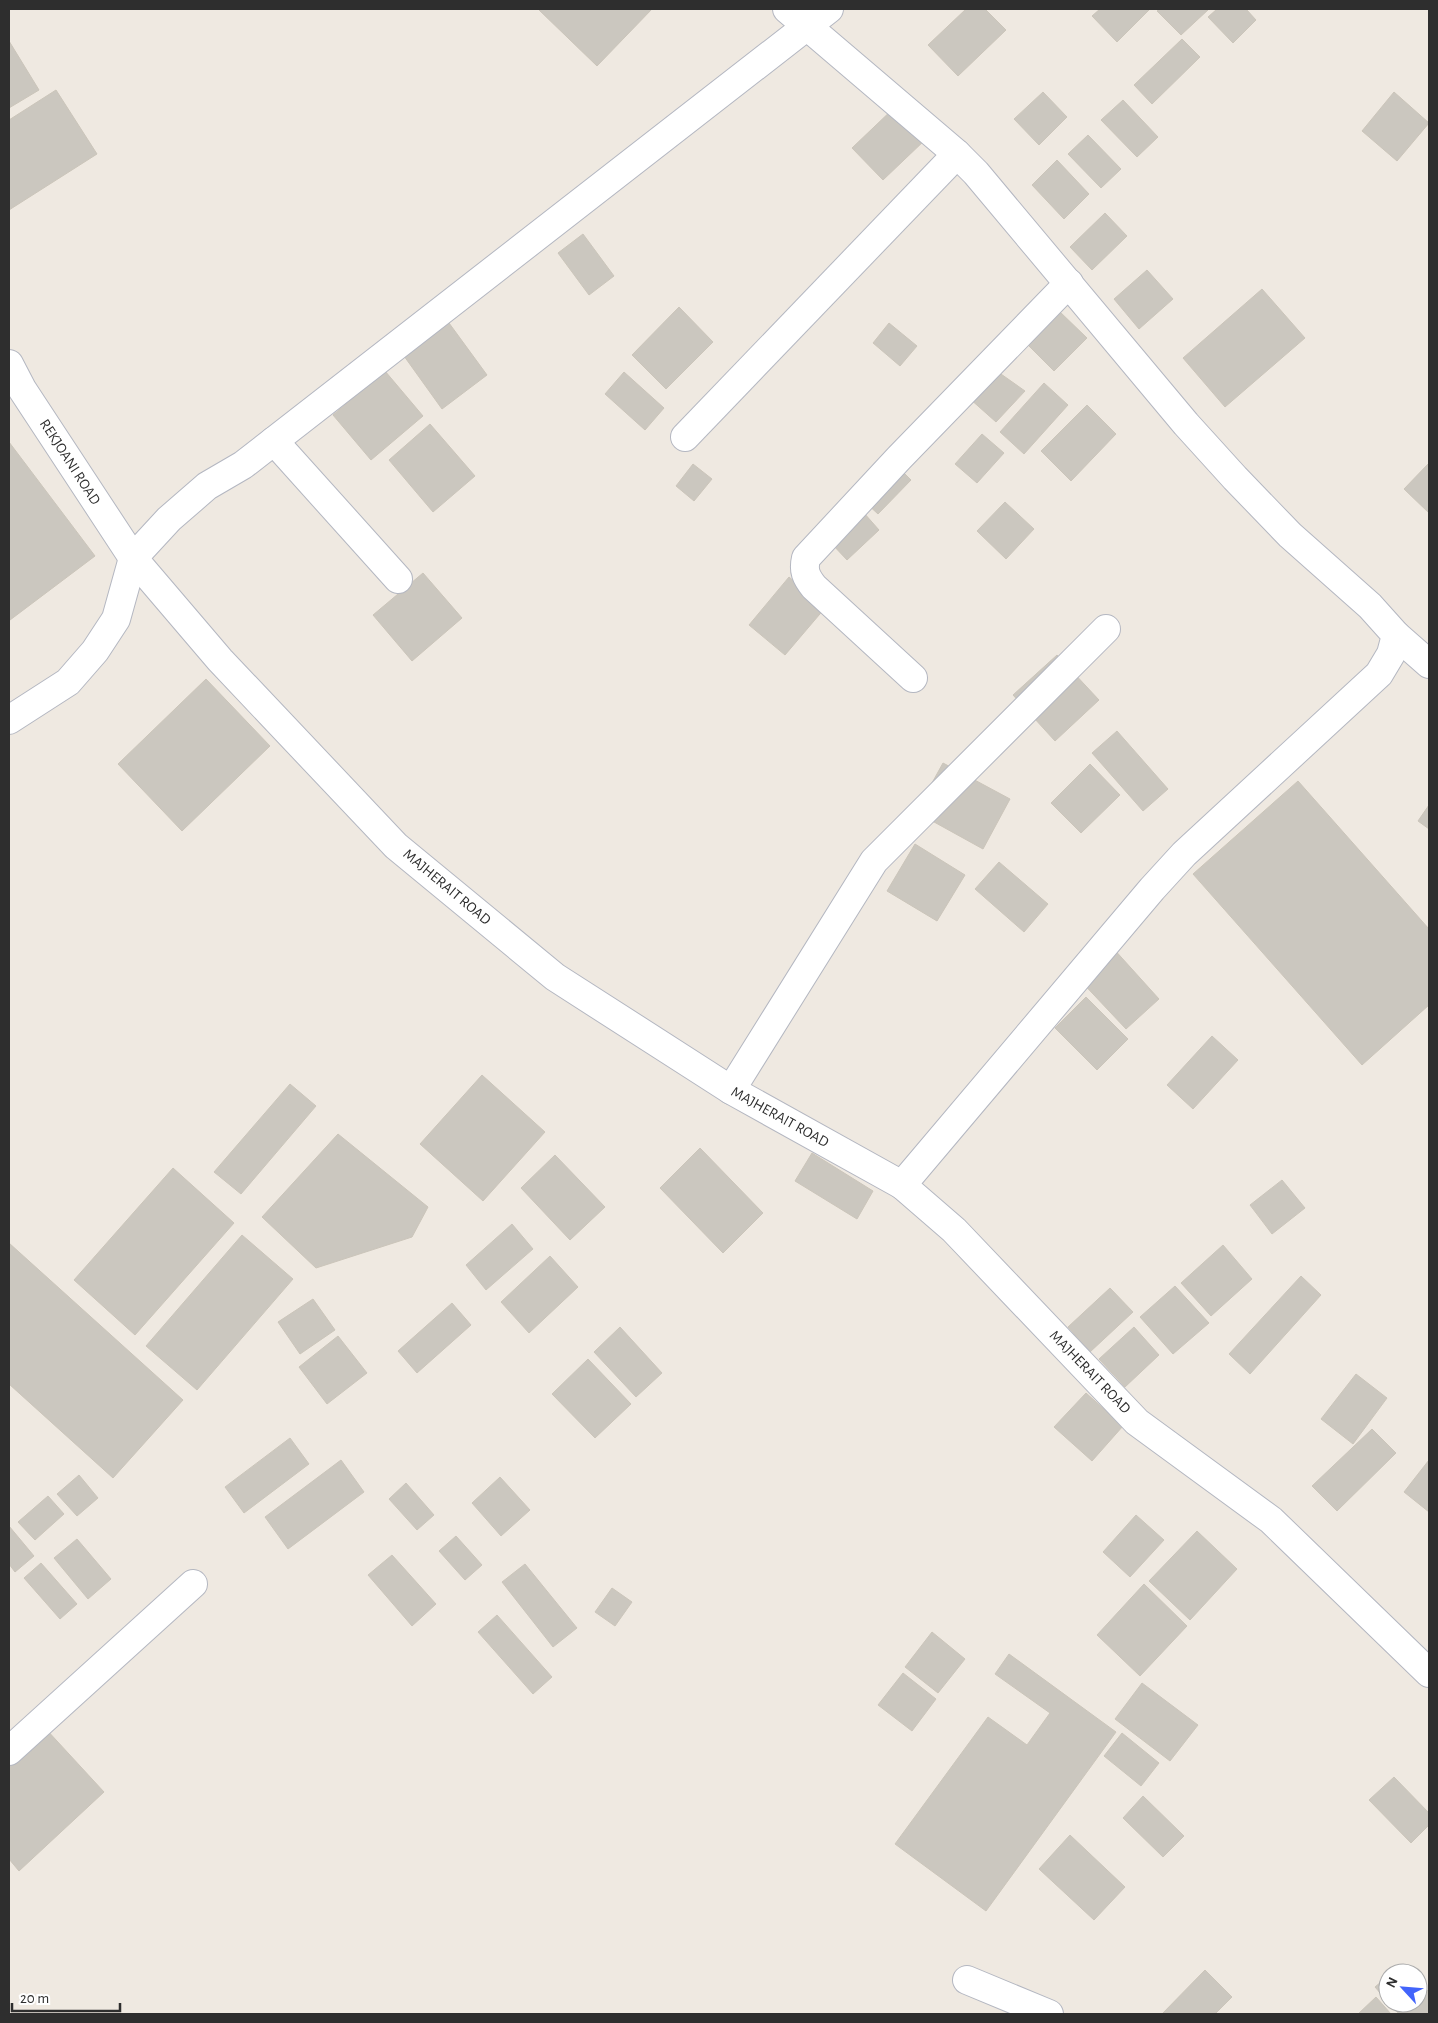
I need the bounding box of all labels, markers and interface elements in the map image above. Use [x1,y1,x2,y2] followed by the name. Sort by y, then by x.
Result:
[37,417,103,508] street label: REKJOANI ROAD
[400,846,494,928] street label: MAJHERAIT ROAD
[729,1084,832,1150] street label: MAJHERAIT ROAD
[1047,1328,1134,1417] street label: MAJHERAIT ROAD
[1378,1963,1428,2013] north arrow
[1384,1975,1401,1990] text: N
[12,1980,120,2012] scale bar
[20,1991,49,2006] text: 20 m

